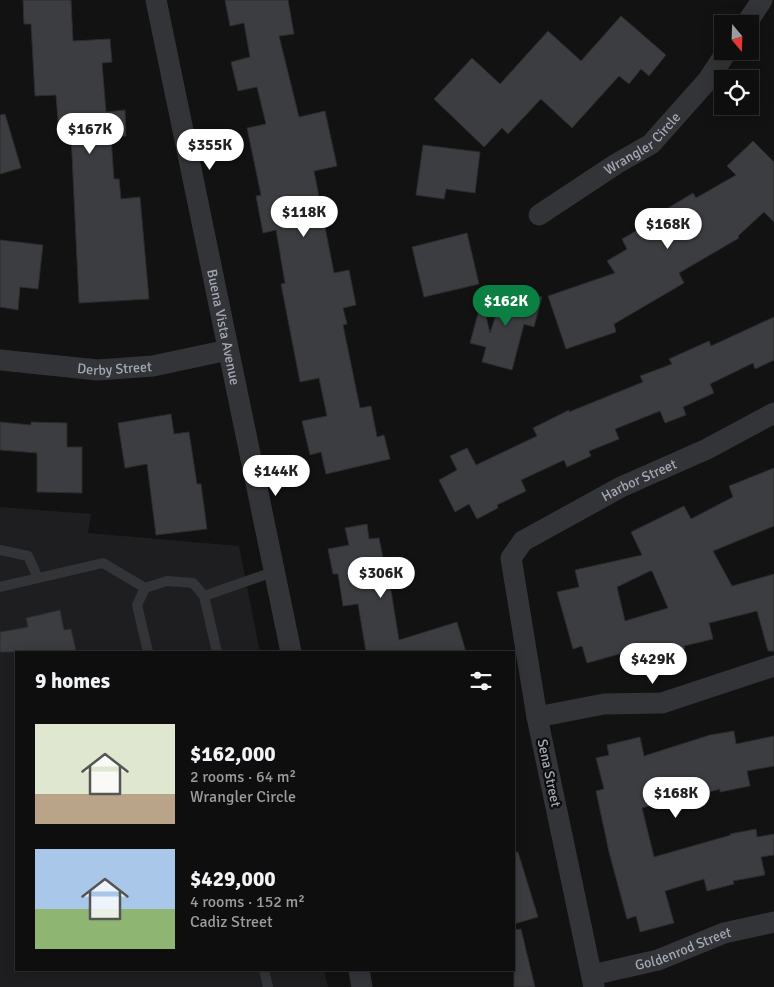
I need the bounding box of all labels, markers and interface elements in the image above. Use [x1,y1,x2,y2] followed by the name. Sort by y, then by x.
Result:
[714,15,759,60] north arrow
[714,15,759,115] map controls
[714,70,759,115] button: locate
[601,109,684,178] street label: Wrangler Circle
[55,112,125,155] pin: $167K
[68,119,112,139] text: $167K
[175,128,245,171] pin: $355K
[188,135,232,155] text: $355K
[269,196,339,238] pin: $118K
[282,202,326,222] text: $118K
[633,208,703,250] pin: $168K
[646,214,690,234] text: $168K
[203,268,244,386] street label: Buena Vista Avenue
[471,284,541,327] pin: $162K
[484,291,528,311] text: $162K
[76,358,152,379] street label: Derby Street
[241,454,311,497] pin: $144K
[598,455,679,505] street label: Harbor Street
[254,461,298,481] text: $144K
[346,556,416,599] pin: $306K
[359,563,403,583] text: $306K
[618,642,688,685] pin: $429K
[631,649,675,669] text: $429K
[467,667,495,695] icon: filters
[35,668,110,694] text: 9 homes
[534,737,565,809] street label: Sena Street
[190,741,276,767] text: $162,000
[75,744,135,804] icon: home
[190,767,296,787] text: 2 rooms · 64 m²
[641,776,711,819] pin: $168K
[654,783,698,803] text: $168K
[190,787,296,807] text: Wrangler Circle
[190,866,276,892] text: $429,000
[75,869,135,929] icon: home
[190,892,305,912] text: 4 rooms · 152 m²
[190,912,273,932] text: Cadiz Street
[633,923,733,973] street label: Goldenrod Street

